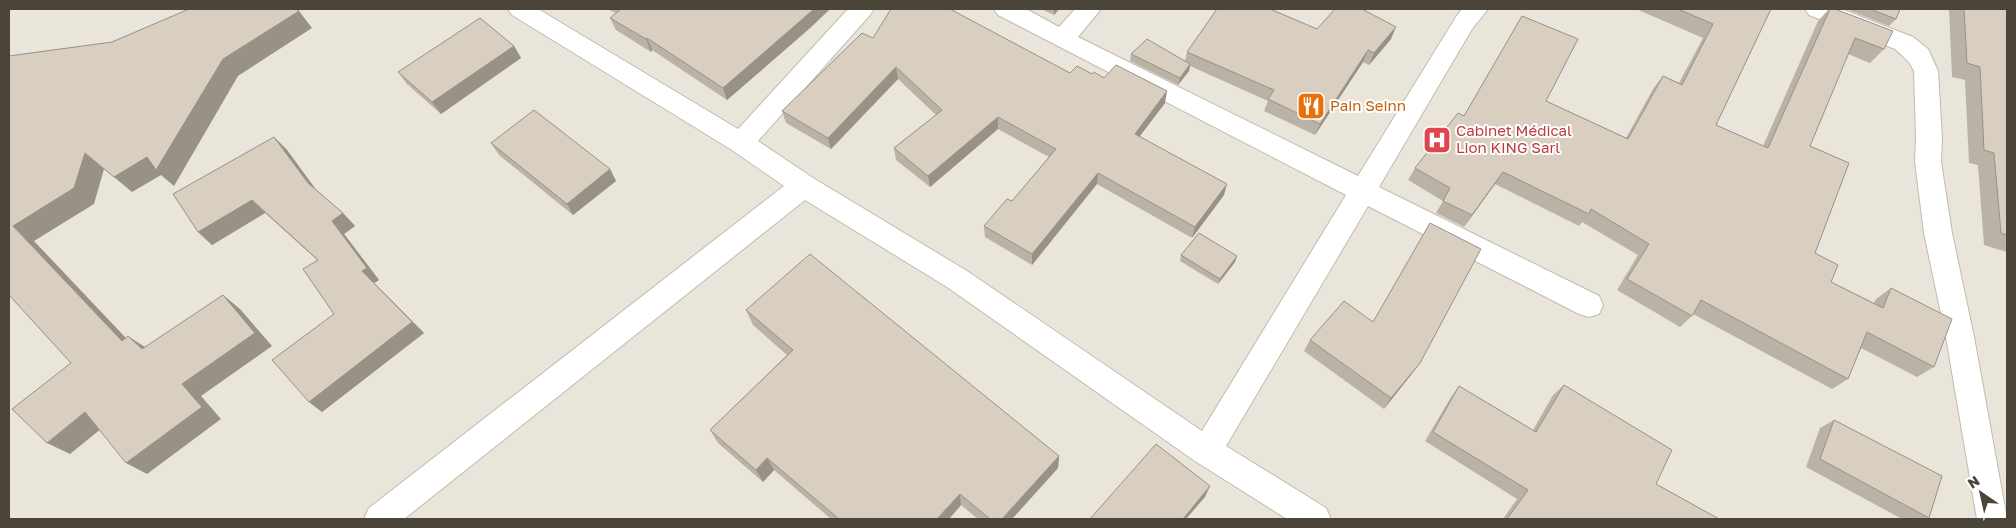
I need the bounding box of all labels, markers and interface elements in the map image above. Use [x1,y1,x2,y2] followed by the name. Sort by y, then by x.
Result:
[1296,91,1326,121] restaurant icon: Pain Seinn
[1330,96,1406,114] place label: Pain Seinn
[1456,121,1572,156] place label: Cabinet Médical Lion KING Sarl
[1422,125,1452,155] hospital icon: Cabinet Médical Lion KING Sarl
[1956,468,2006,518] north arrow
[1964,472,1983,492] text: N

